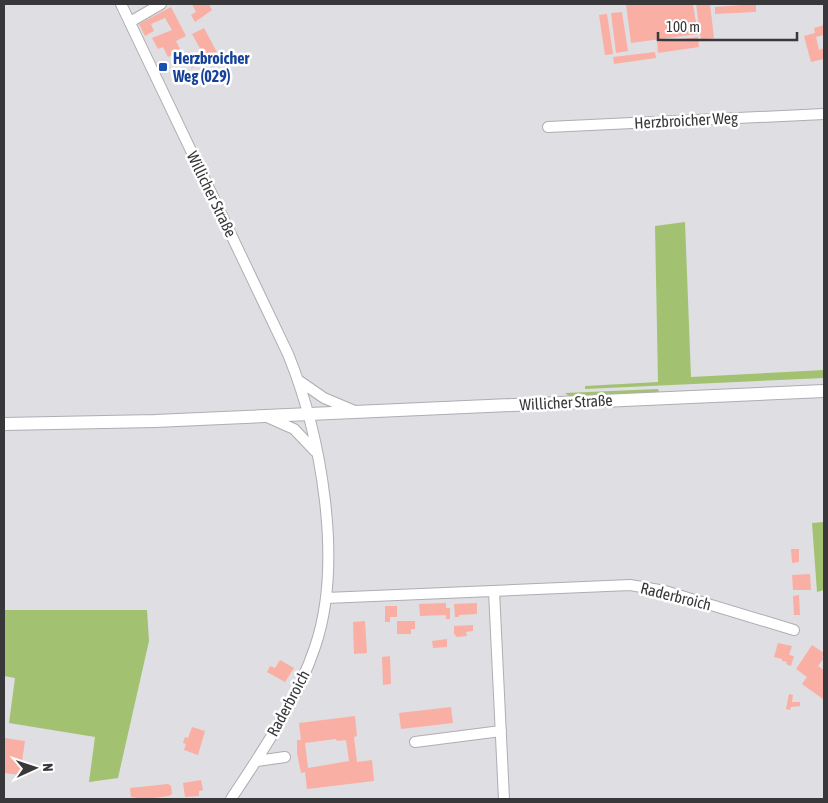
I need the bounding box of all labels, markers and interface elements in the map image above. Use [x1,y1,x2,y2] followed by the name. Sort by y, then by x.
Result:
[658,10,797,42] scale bar
[666,18,700,35] text: 100 m
[172,49,249,85] place label: Herzbroicher Weg (029)
[157,61,169,73] marker: Herzbroicher Weg (029)
[634,108,738,133] street label: Herzbroicher Weg
[183,148,241,240] street label: Willicher Straße
[519,391,613,413] street label: Willicher Straße
[639,579,713,613] street label: Raderbroich
[263,667,313,739] street label: Raderbroich
[10,743,60,793] north arrow
[40,763,56,772] text: N

